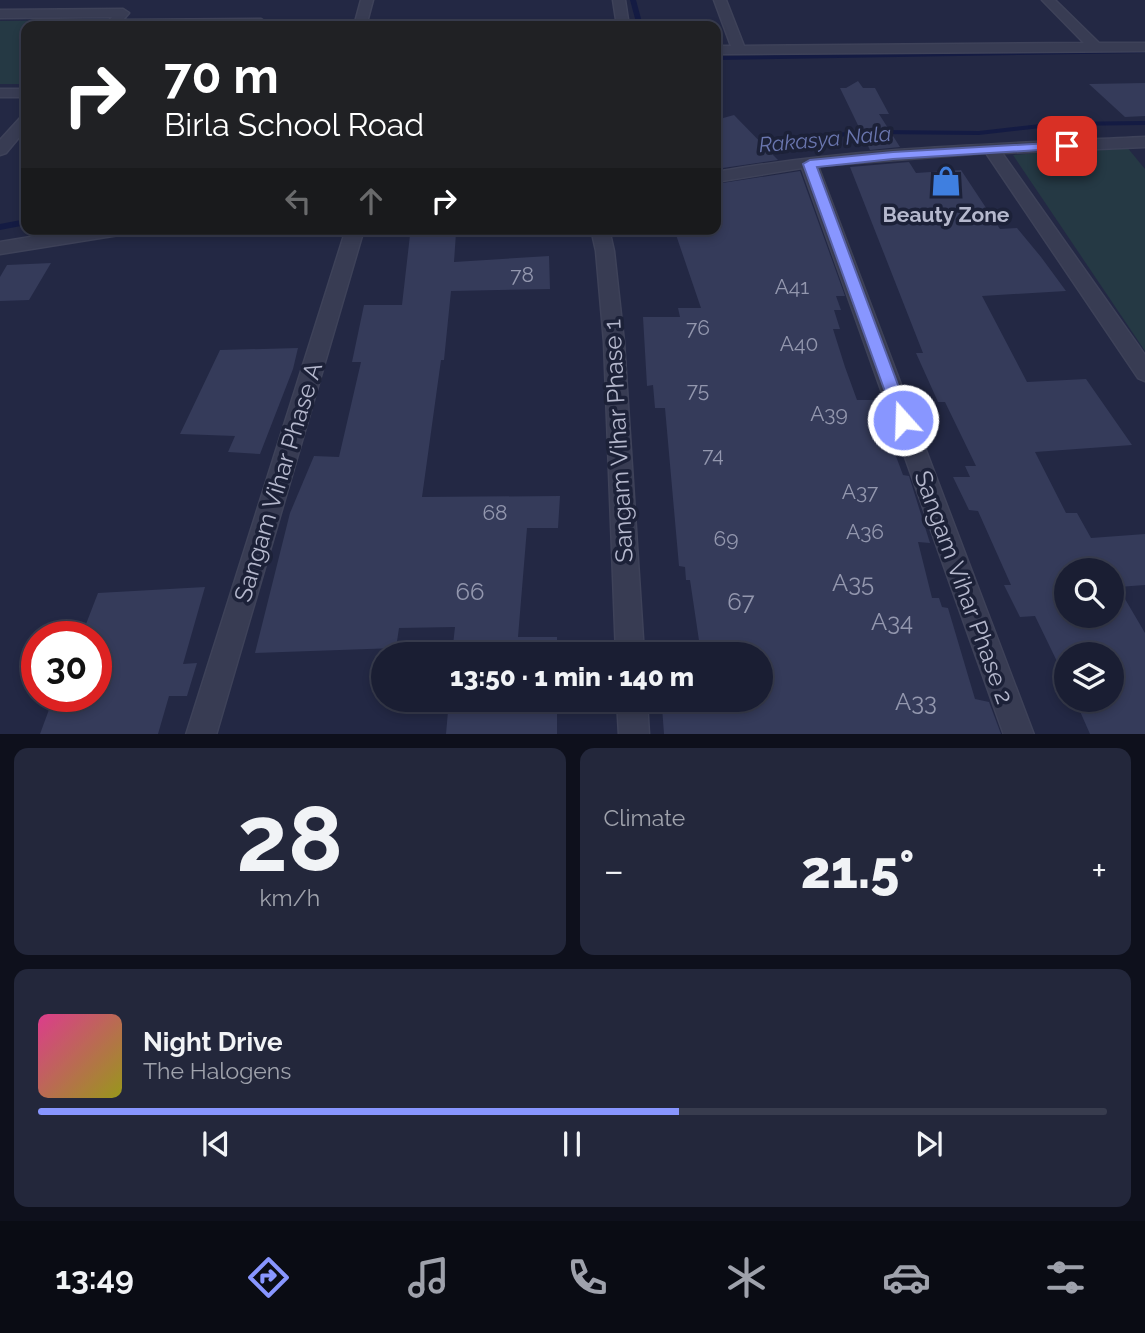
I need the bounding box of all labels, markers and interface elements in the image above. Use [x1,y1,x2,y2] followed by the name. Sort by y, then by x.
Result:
[164,47,279,104] text: 70 m
[49,49,140,140] icon: right
[164,106,424,143] text: Birla School Road
[1037,116,1097,176] pin
[758,121,892,157] water label: Rakasya Nala
[1048,127,1086,165] icon: arrive
[929,164,963,198] shop icon: Beauty Zone
[279,182,317,220] icon: left
[352,182,390,220] icon: ahead
[425,182,463,220] icon: right
[883,202,1010,227] place label: Beauty Zone
[510,262,534,287] house number: 78
[775,274,809,299] house number: A41
[686,315,710,340] house number: 76
[597,319,639,563] street label: Sangam Vihar Phase 1
[780,331,818,356] house number: A40
[228,359,328,605] street label: Sangam Vihar Phase A
[687,377,709,402] house number: 75
[866,383,940,457] position arrow
[810,401,848,426] house number: A39
[702,442,724,467] house number: 74
[908,467,1020,707] street label: Sangam Vihar Phase 2
[842,479,879,504] house number: A37
[482,500,508,525] house number: 68
[846,519,884,544] house number: A36
[714,526,738,551] house number: 69
[1054,558,1124,712] map controls
[1054,558,1124,628] button: search
[832,568,874,597] house number: A35
[456,577,484,606] house number: 66
[727,587,755,616] house number: 67
[871,607,913,636] house number: A34
[21,621,112,712] speed limit sign: 30
[1054,642,1124,712] button: layers
[450,662,694,692] text: 13:50 · 1 min · 140 m
[895,687,937,716] house number: A33
[237,785,343,892] text: 28
[604,804,685,831] text: Climate
[801,839,914,900] text: 21.5°
[604,848,624,893] text: −
[1091,848,1107,893] text: +
[259,884,320,911] text: km/h
[143,1027,282,1057] text: Night Drive
[143,1057,291,1084] text: The Halogens
[197,1125,235,1163] icon: previous
[553,1125,591,1163] icon: pause
[910,1125,948,1163] icon: next
[244,1253,293,1302] icon: directions
[404,1253,453,1302] icon: music
[563,1253,612,1302] icon: phone
[722,1253,771,1302] icon: climate
[882,1253,931,1302] icon: car
[1041,1253,1090,1302] icon: filters
[55,1259,134,1296] text: 13:49

